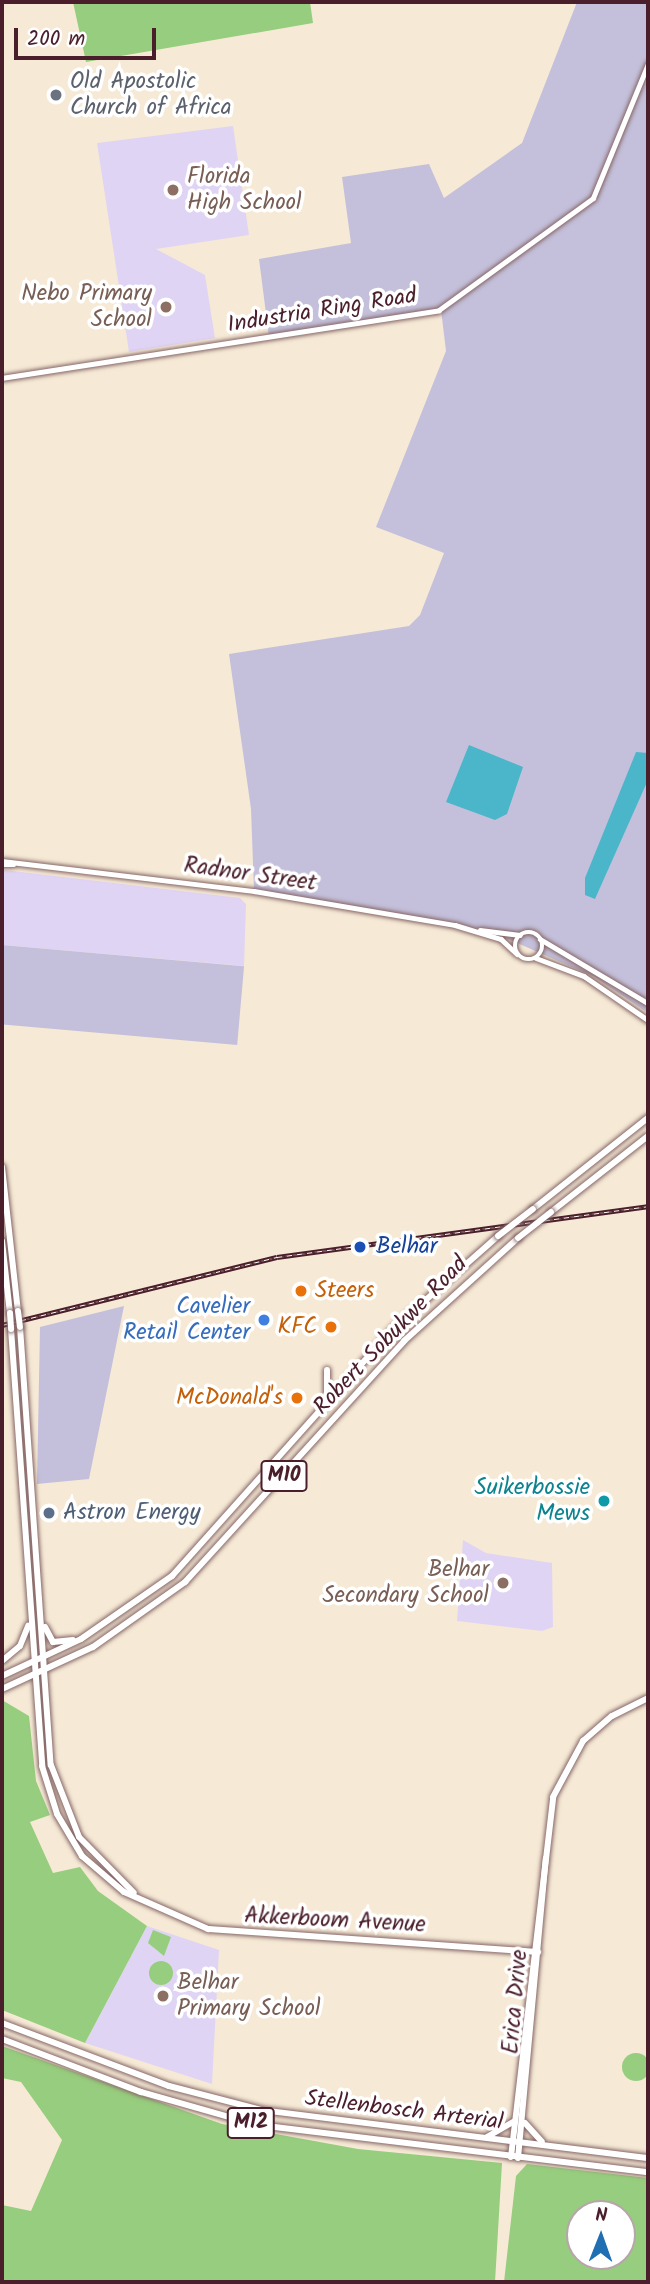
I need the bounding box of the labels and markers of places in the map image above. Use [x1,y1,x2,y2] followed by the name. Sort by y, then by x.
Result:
[70,68,232,122] place label: Old Apostolic Church of Africa
[48,87,64,103] marker: Old Apostolic Church of Africa
[187,163,302,217] place label: Florida High School
[165,182,181,198] marker: Florida High School
[21,280,152,334] place label: Nebo Primary School
[158,299,174,315] marker: Nebo Primary School
[376,1233,437,1261] place label: Belhar
[350,1237,370,1257] marker: Belhar
[315,1277,374,1305] place label: Steers
[293,1283,309,1299] marker: Steers
[123,1293,250,1347] place label: Cavelier Retail Center
[256,1312,272,1328] marker: Cavelier Retail Center
[278,1313,317,1341] place label: KFC
[323,1319,339,1335] marker: KFC
[176,1384,283,1412] place label: McDonald's
[289,1390,305,1406] marker: McDonald's
[475,1474,590,1528] place label: Suikerbossie Mews
[596,1493,612,1509] marker: Suikerbossie Mews
[63,1499,201,1527] place label: Astron Energy
[41,1505,57,1521] marker: Astron Energy
[322,1556,489,1610] place label: Belhar Secondary School
[495,1575,511,1591] marker: Belhar Secondary School
[177,1969,321,2023] place label: Belhar Primary School
[155,1988,171,2004] marker: Belhar Primary School

